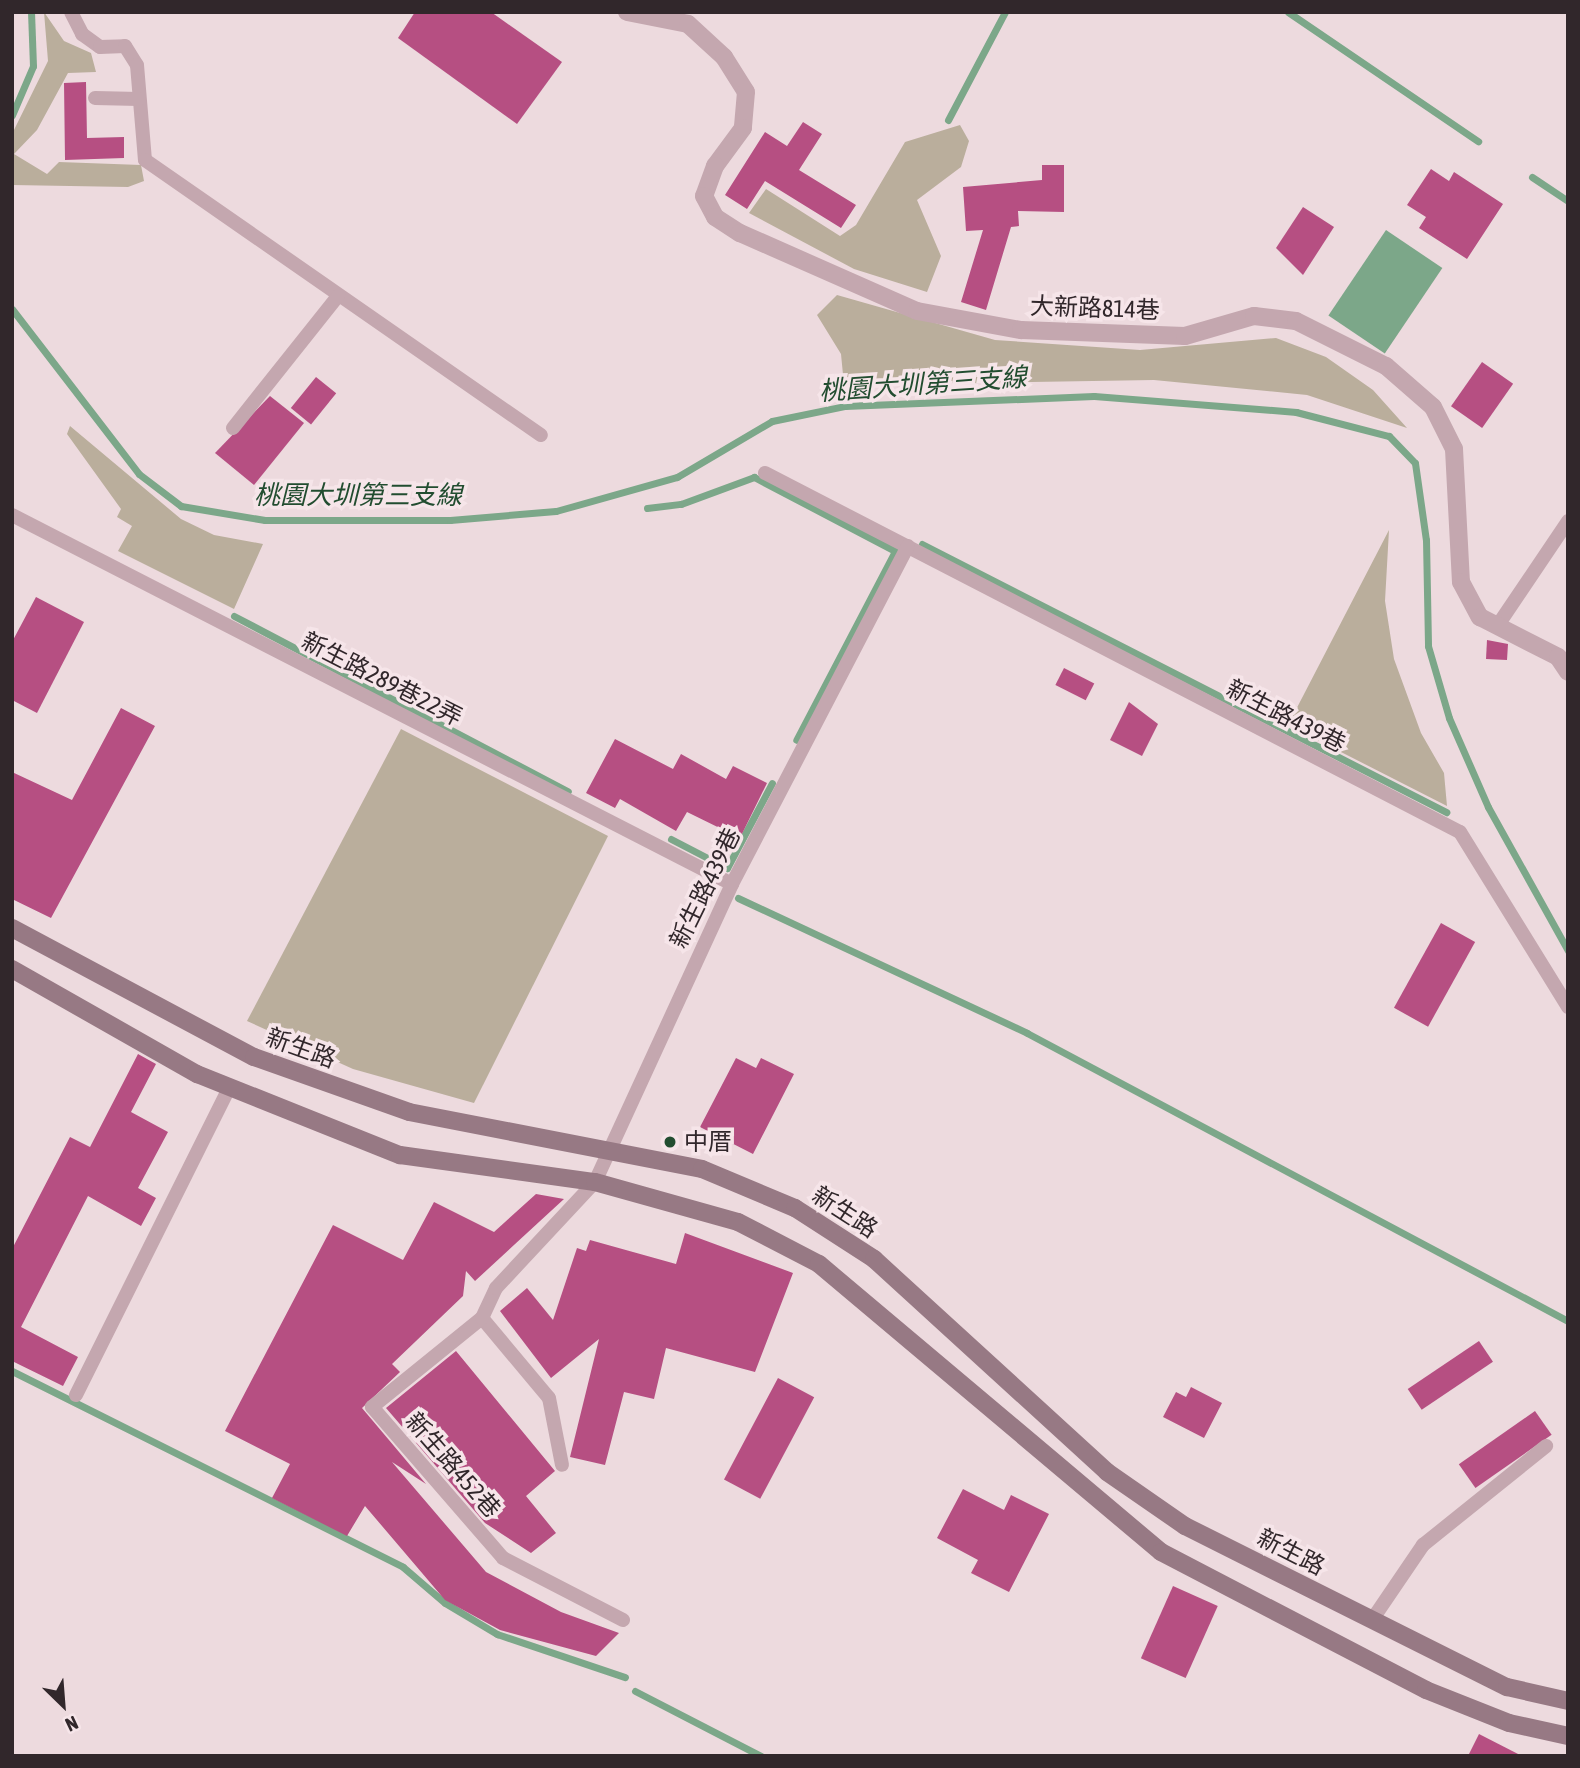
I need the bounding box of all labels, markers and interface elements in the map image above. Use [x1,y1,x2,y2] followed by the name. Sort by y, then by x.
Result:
[1030,291,1160,325] street label: 大新路814巷
[818,362,1028,408] water label: 桃園大圳第三支線
[254,480,462,512] water label: 桃園大圳第三支線
[297,626,467,732] street label: 新生路289巷22弄
[1222,674,1350,758] street label: 新生路439巷
[664,823,746,953] street label: 新生路439巷
[262,1022,340,1074] street label: 新生路
[684,1128,732,1156] place label: 中厝
[662,1134,678,1150] marker: 中厝
[807,1180,883,1244] street label: 新生路
[400,1407,506,1523] street label: 新生路452巷
[1252,1523,1330,1581] street label: 新生路
[28,1670,98,1740] north arrow
[62,1712,82,1736] text: N

